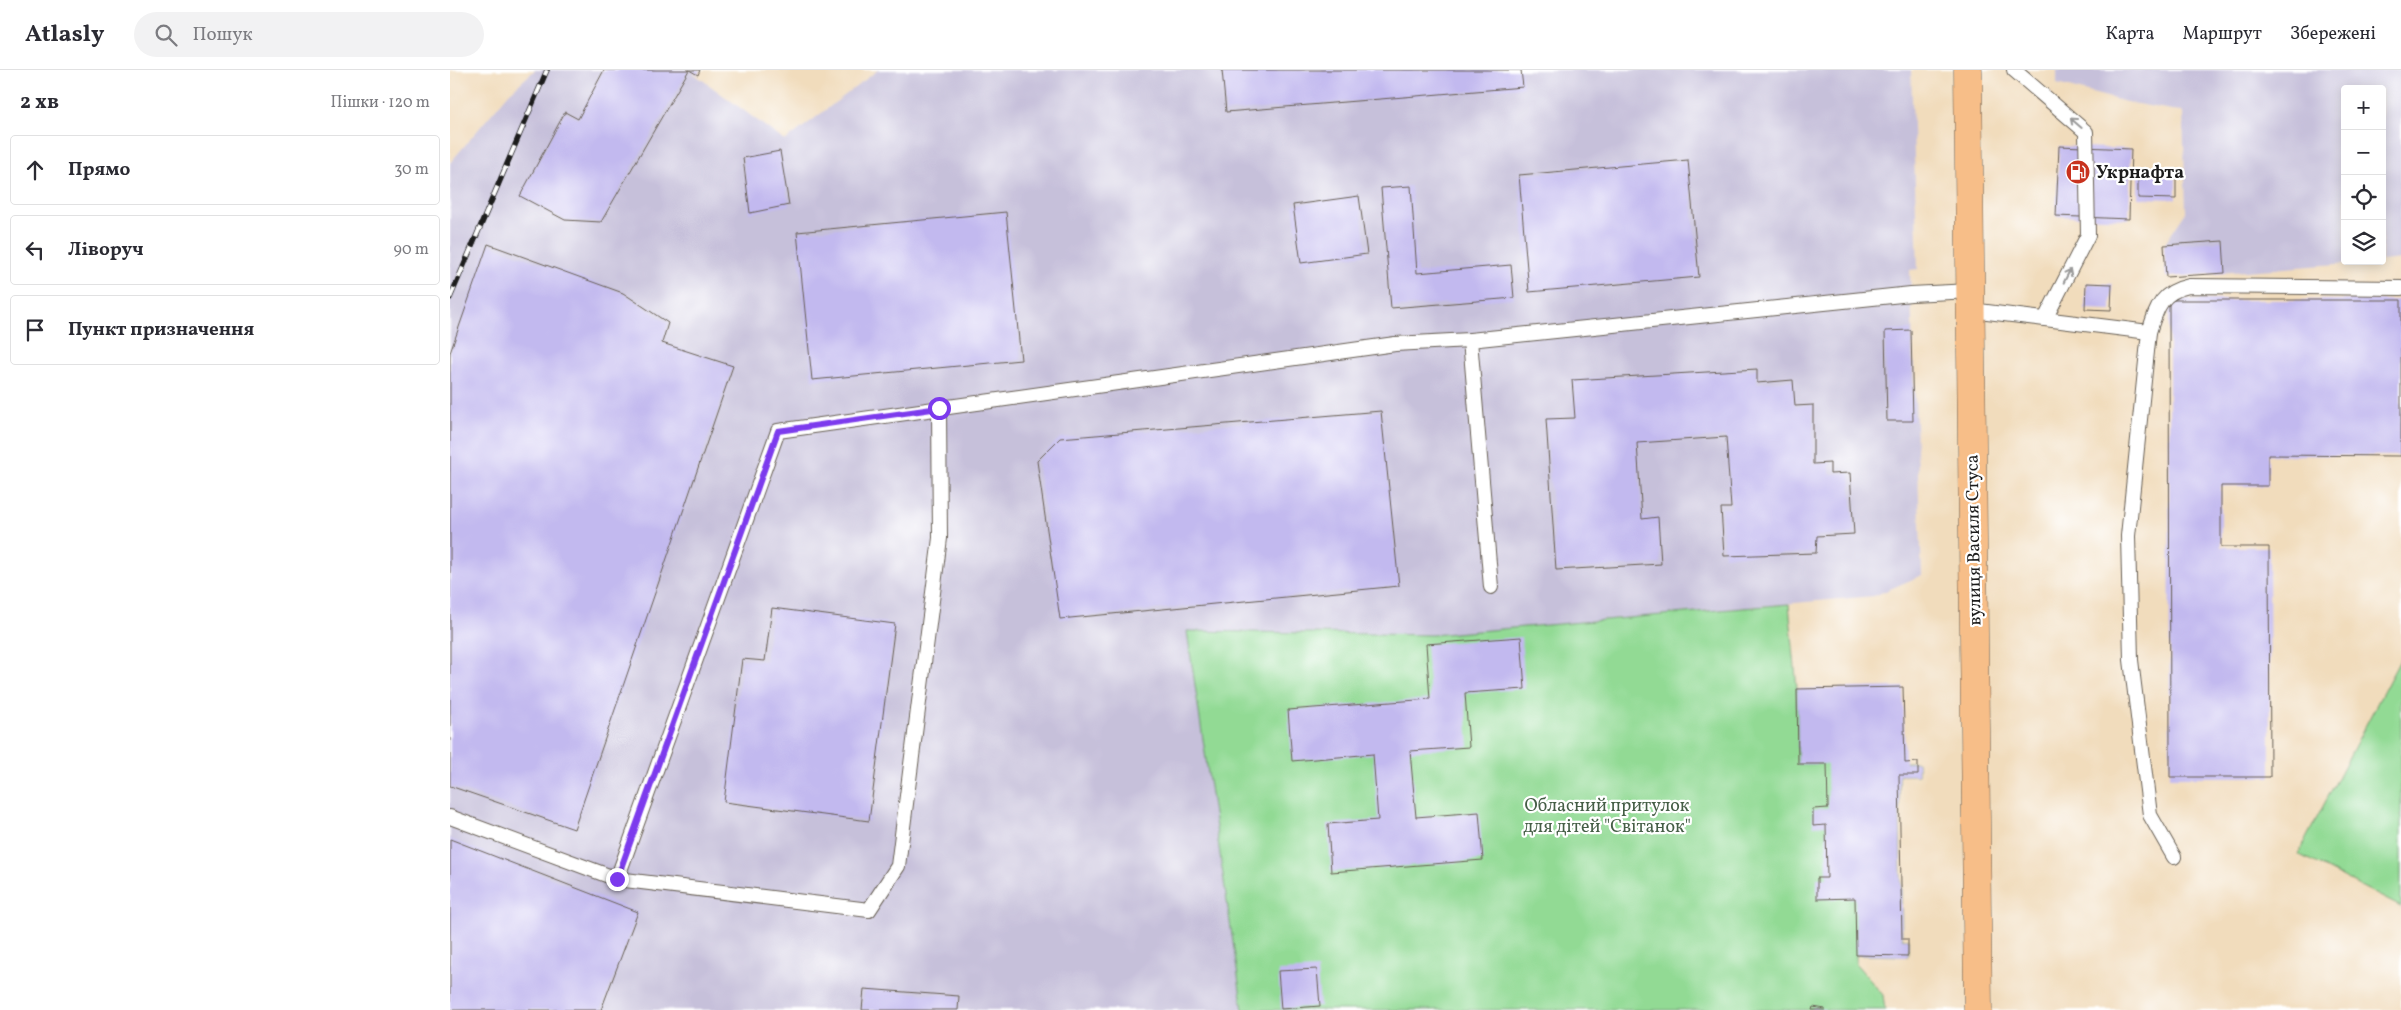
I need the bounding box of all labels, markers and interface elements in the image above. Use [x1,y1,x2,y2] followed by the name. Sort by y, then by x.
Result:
[134,12,484,57] search box
[25,18,104,52] text: Atlasly
[152,21,180,49] icon: search
[192,22,253,48] text: Пошук
[2106,22,2154,47] text: Карта
[2182,22,2262,47] text: Маршрут
[2290,22,2376,47] text: Збережені
[2341,85,2386,265] map controls
[2341,85,2386,130] button: +
[20,88,59,117] text: 2 хв
[331,92,430,114] text: Пішки · 120 m
[2070,118,2083,129] one-way arrow
[2341,130,2386,175] button: −
[21,156,49,184] icon: ahead
[68,157,130,183] text: Прямо
[394,159,429,181] text: 30 m
[2065,159,2091,185] fuel station icon: Укрнафта
[2096,161,2184,186] place label: Укрнафта
[2341,175,2386,220] button: locate
[2341,220,2386,265] button: layers
[21,236,49,264] icon: left
[68,237,143,263] text: Ліворуч
[393,239,429,261] text: 90 m
[2063,269,2072,284] one-way arrow
[21,316,49,344] icon: arrive
[68,317,254,343] text: Пункт призначення
[928,397,951,420] route start
[1961,454,1988,626] street label: вулиця Василя Стуса
[1523,794,1691,840] park label: Обласний притулок для дітей "Світанок"
[606,868,629,891] route end

